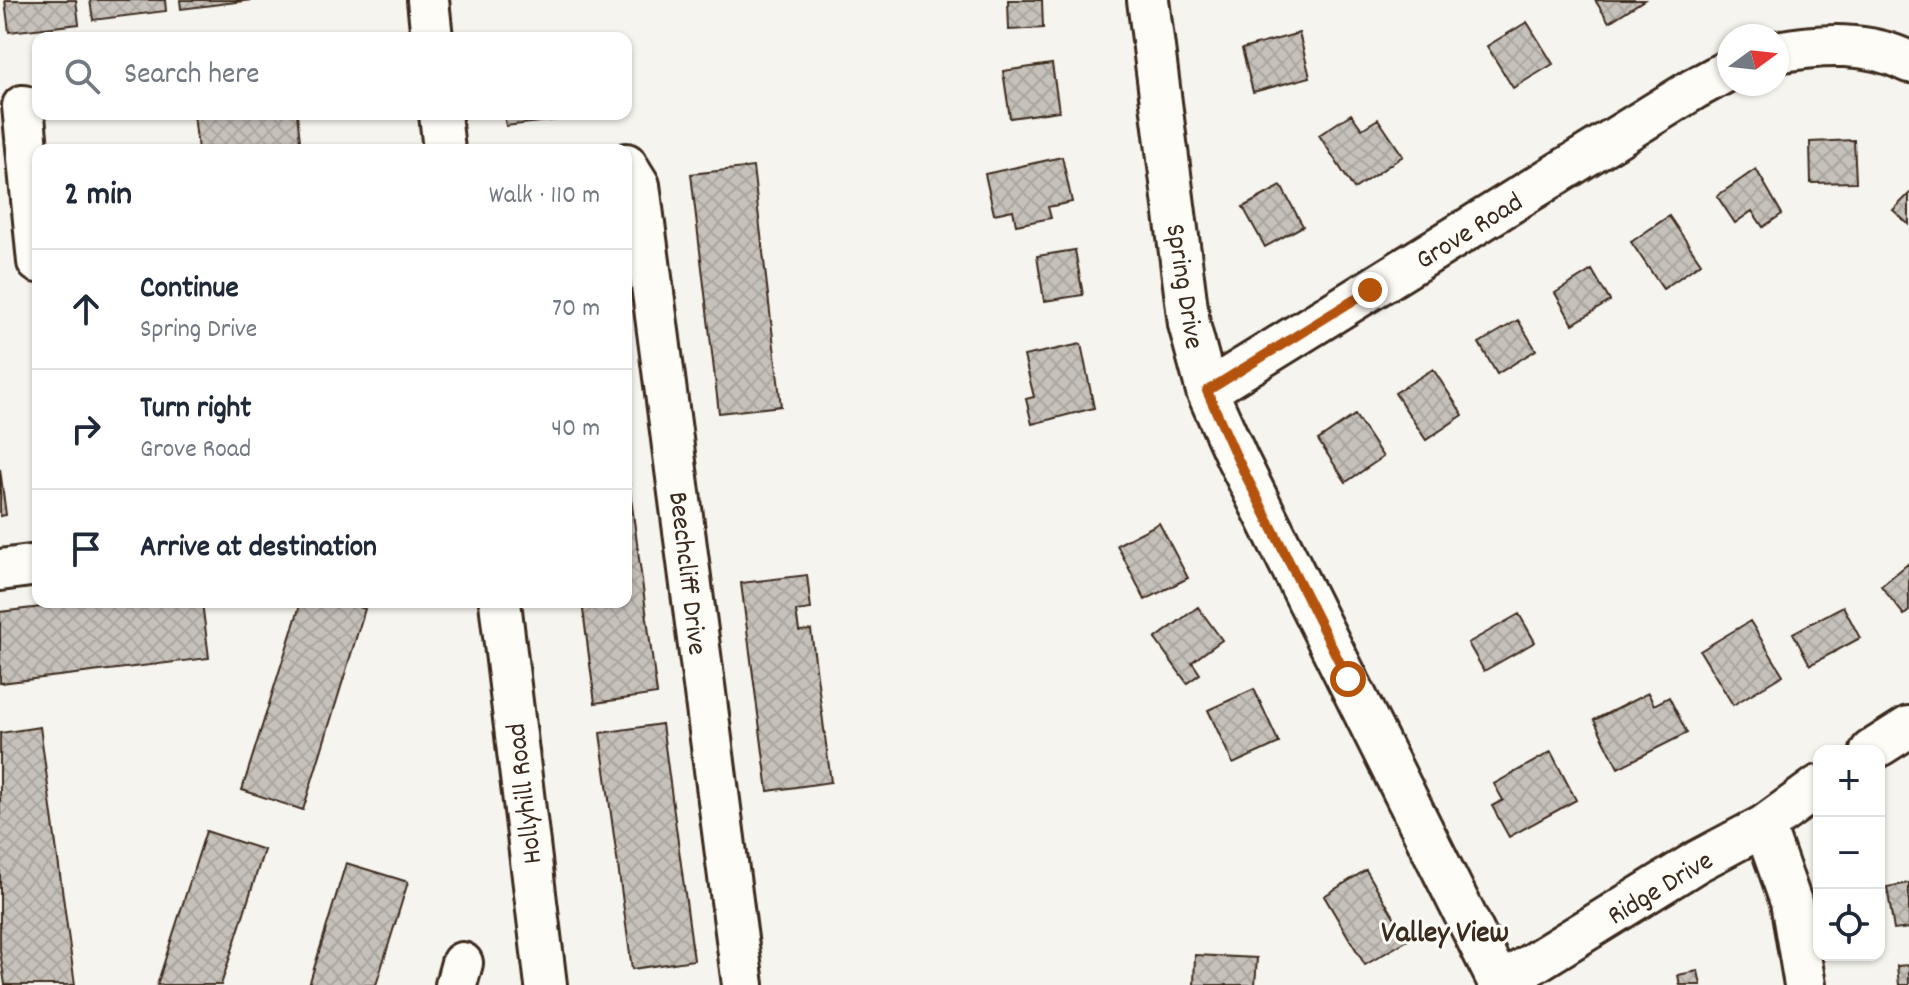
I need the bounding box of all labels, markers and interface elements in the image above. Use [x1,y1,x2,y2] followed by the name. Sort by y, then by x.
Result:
[1717,24,1789,96] north arrow
[32,32,632,120] search box
[60,54,104,98] icon: search
[124,55,260,98] text: Search here
[64,172,132,221] text: 2 min
[489,178,600,215] text: Walk · 110 m
[1409,185,1532,282] street label: Grove Road
[1152,221,1212,352] street label: Spring Drive
[140,269,239,312] text: Continue
[1352,272,1388,308] route end
[64,287,108,331] icon: ahead
[552,291,600,328] text: 70 m
[140,312,257,349] text: Spring Drive
[140,389,251,432] text: Turn right
[64,407,108,451] icon: right
[551,411,600,448] text: 40 m
[140,432,251,469] text: Grove Road
[655,490,715,658] street label: Beechcliff Drive
[64,527,108,571] icon: arrive
[140,528,377,571] text: Arrive at destination
[1330,661,1366,697] route start
[498,721,555,866] street label: Hollyhill Road
[1813,745,1885,961] map controls
[1813,745,1885,817] button: +
[1813,817,1885,889] button: −
[1601,843,1722,938] street label: Ridge Drive
[1813,889,1885,961] button: locate
[1381,914,1509,957] district label: Valley View

